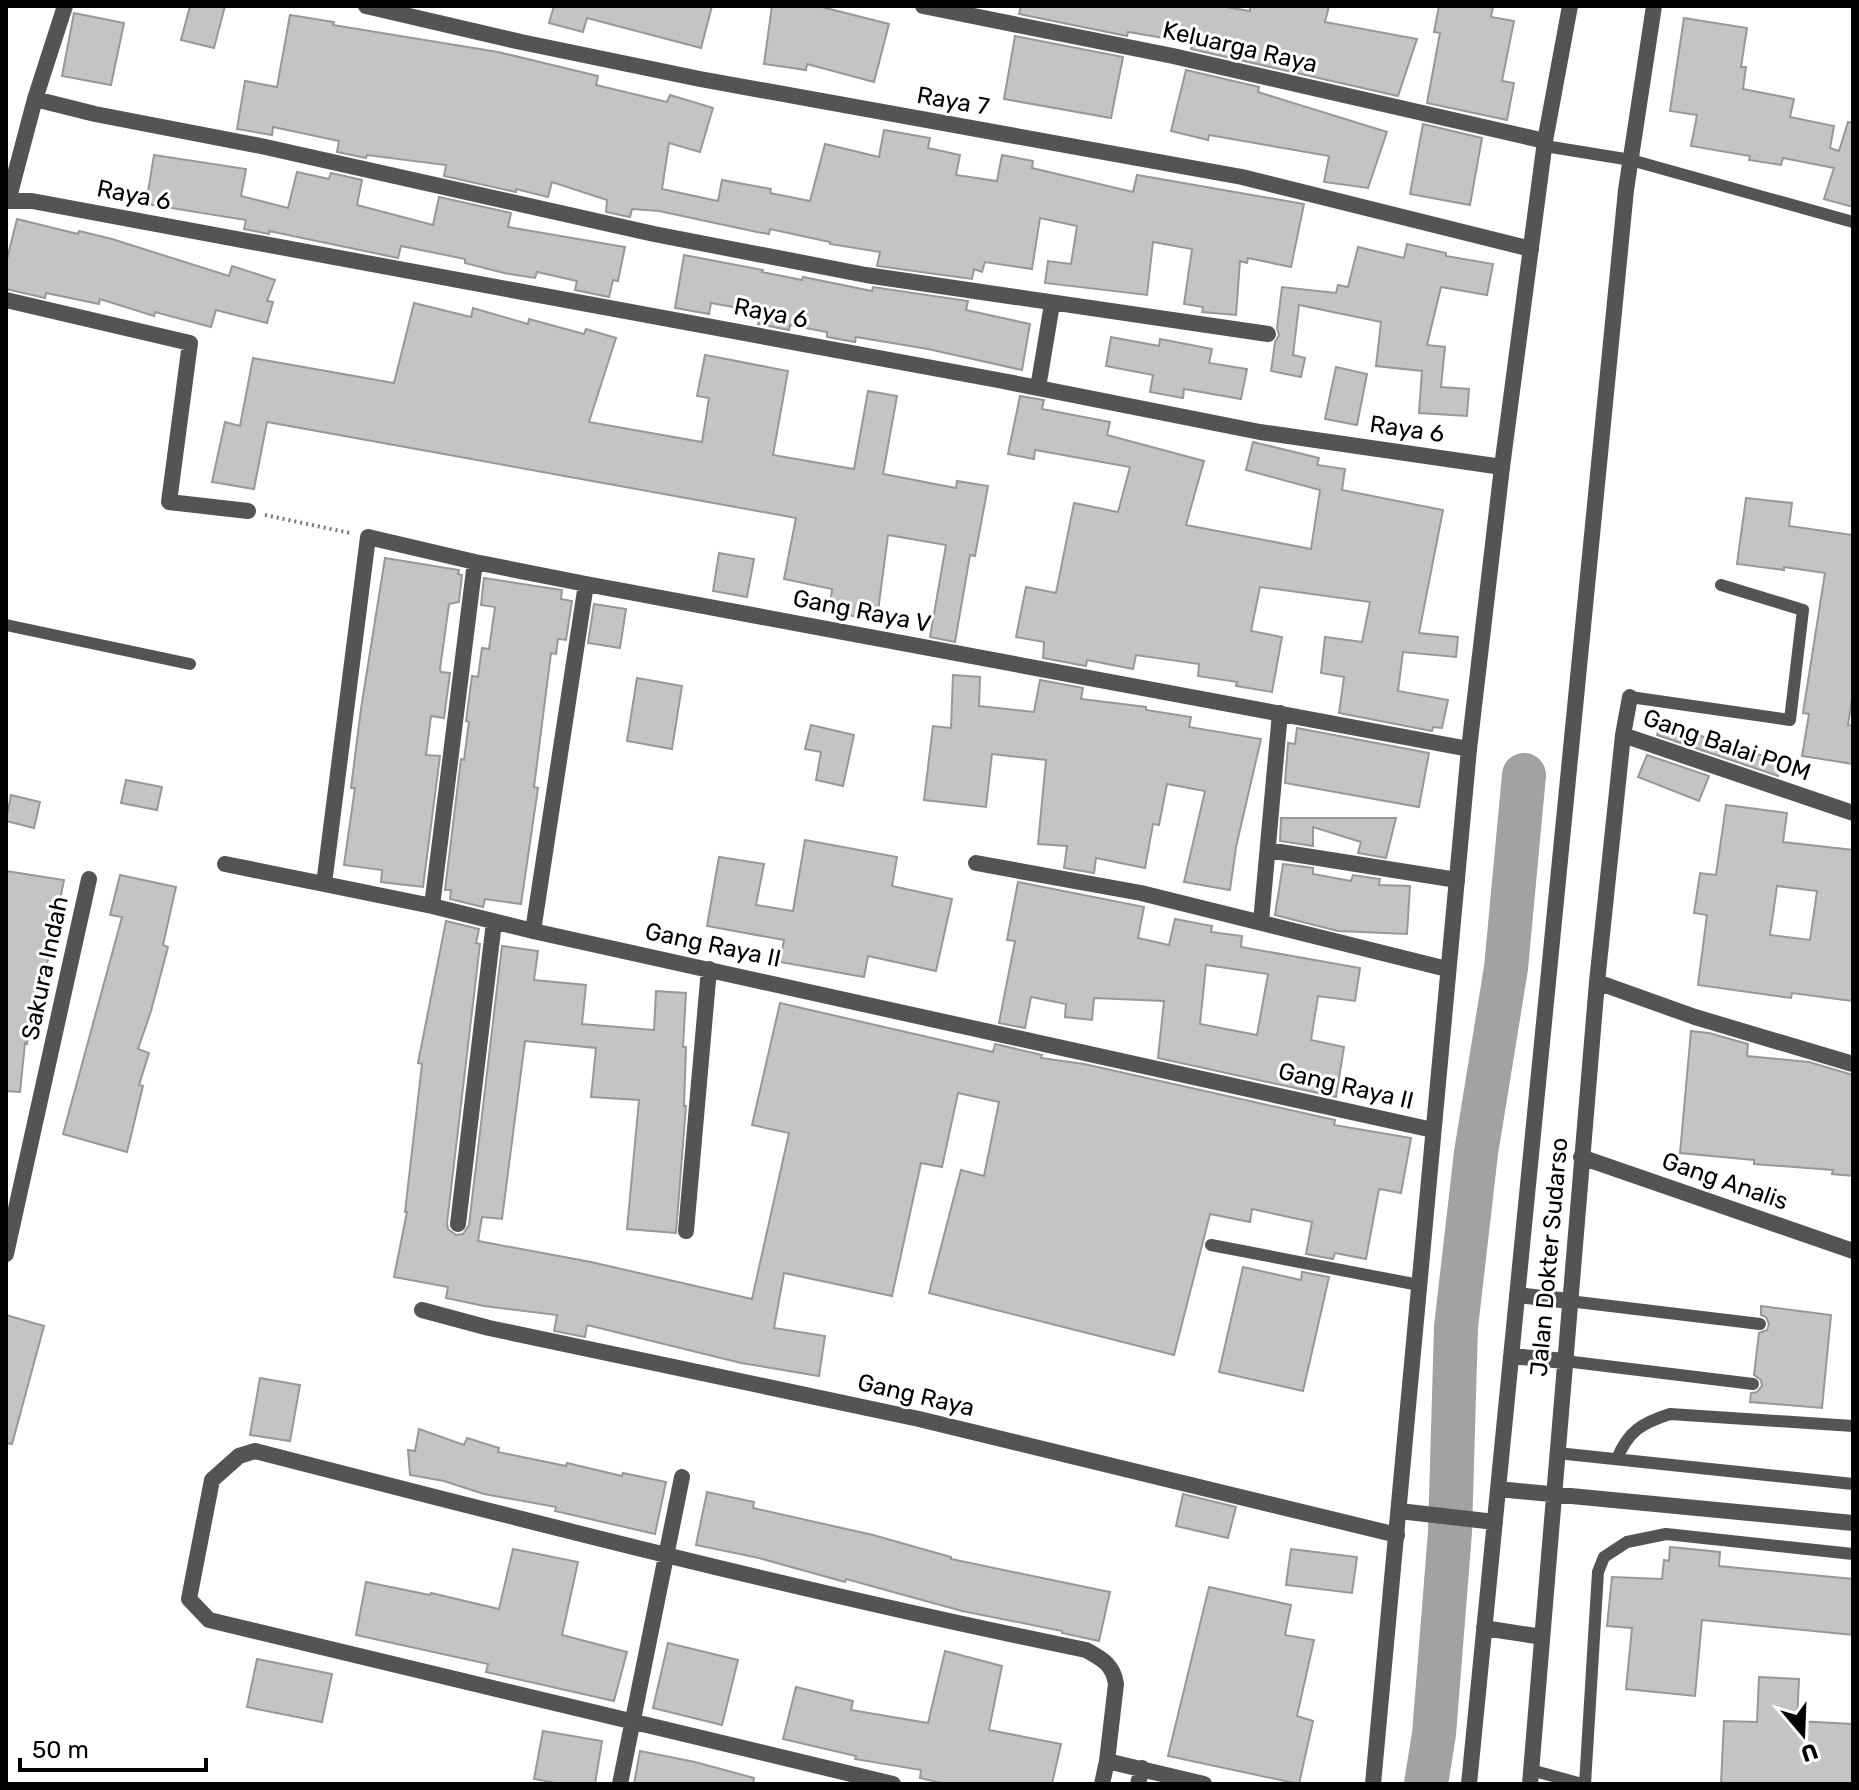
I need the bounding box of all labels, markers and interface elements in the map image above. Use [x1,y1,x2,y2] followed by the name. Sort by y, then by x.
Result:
[1160,16,1320,78] street label: Keluarga Raya
[915,81,991,121] street label: Raya 7
[94,174,174,216] street label: Raya 6
[731,292,811,334] street label: Raya 6
[1368,410,1446,448] street label: Raya 6
[791,584,933,638] street label: Gang Raya V
[1640,703,1814,787] street label: Gang Balai POM
[16,894,74,1042] street label: Sakura Indah
[643,917,783,973] street label: Gang Raya II
[1276,1057,1416,1115] street label: Gang Raya II
[1525,1136,1573,1378] street label: Jalan Dokter Sudarso
[1658,1146,1792,1216] street label: Gang Analis
[855,1368,977,1422] street label: Gang Raya
[1763,1694,1843,1774] north arrow
[20,1722,206,1772] scale bar
[32,1736,89,1764] text: 50 m
[1797,1737,1821,1768] text: U

